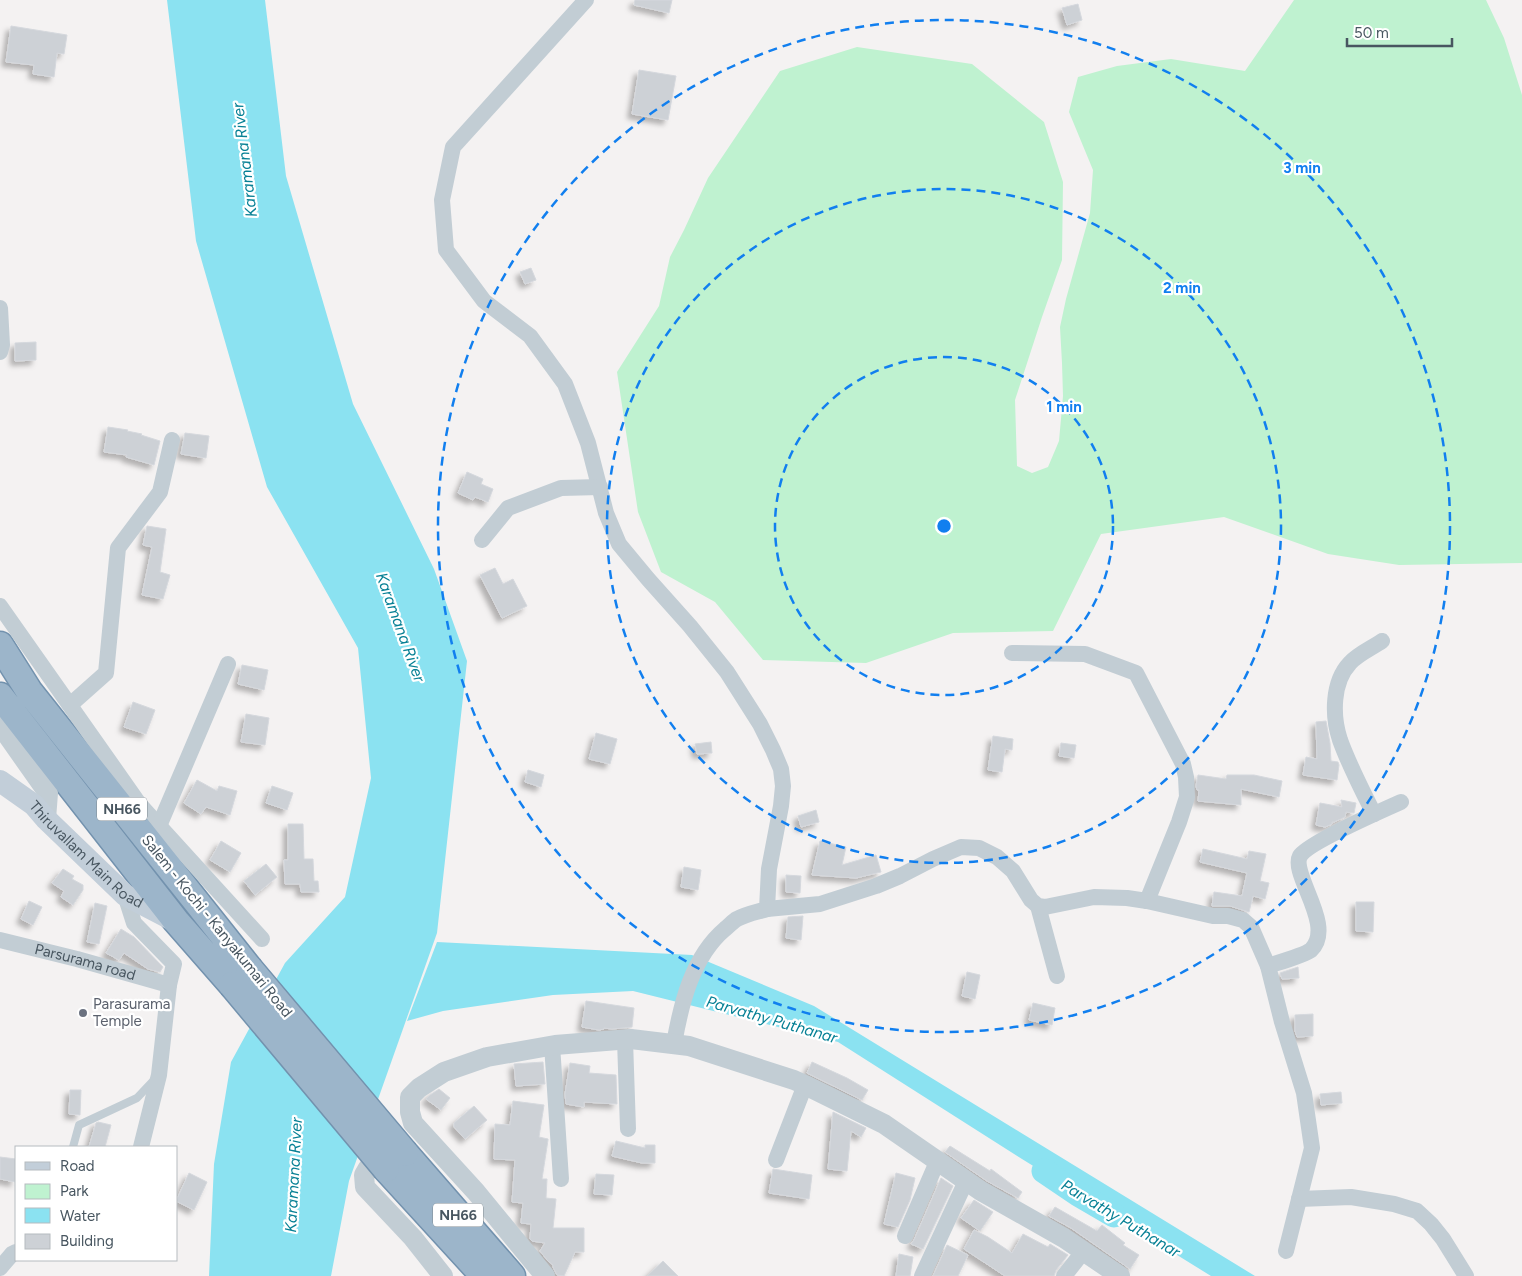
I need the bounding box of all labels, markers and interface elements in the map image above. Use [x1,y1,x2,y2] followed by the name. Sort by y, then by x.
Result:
[1347,15,1452,47] scale bar
[1354,24,1389,42] text: 50 m
[228,101,261,218] water label: Karamana River
[1283,159,1321,177] text: 3 min
[1163,279,1201,297] text: 2 min
[1046,398,1082,416] text: 1 min
[935,517,953,535] centre of rings
[372,570,429,685] water label: Karamana River
[25,797,146,912] street label: Thiruvallam Main Road
[97,798,147,821] road number: NH66
[138,831,296,1021] street label: Salem - Kochi - Kanyakumari Road
[33,940,138,984] street label: Parsurama road
[704,992,840,1047] water label: Parvathy Puthanar
[93,995,170,1030] place label: Parasurama Temple
[77,1007,89,1019] marker: Parasurama Temple
[281,1116,306,1233] water label: Karamana River
[15,1146,178,1261] legend
[60,1157,95,1175] text: Road
[1058,1175,1184,1262] water label: Parvathy Puthanar
[60,1182,89,1200] text: Park
[433,1204,483,1226] road number: NH66
[60,1207,100,1225] text: Water
[60,1232,114,1250] text: Building

